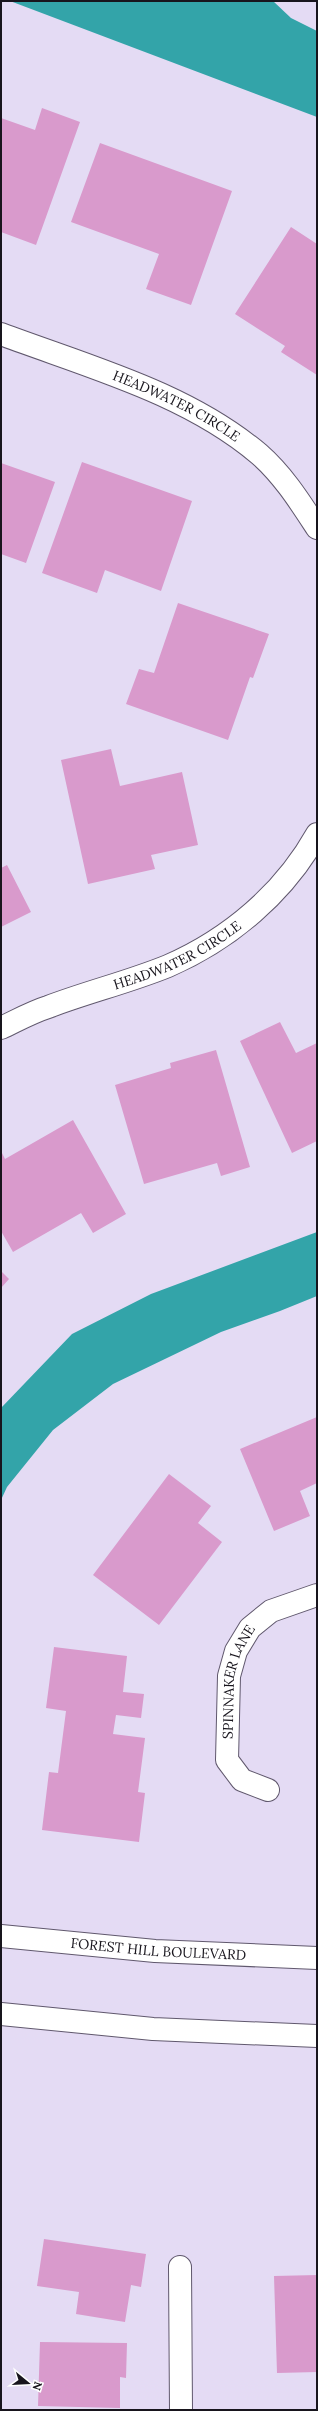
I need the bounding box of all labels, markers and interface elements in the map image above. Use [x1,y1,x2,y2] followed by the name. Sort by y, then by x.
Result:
[110,366,244,446] street label: HEADWATER CIRCLE
[111,916,245,994] street label: HEADWATER CIRCLE
[219,1621,259,1739] street label: SPINNAKER LANE
[70,1934,246,1964] street label: FOREST HILL BOULEVARD
[8,2363,48,2403] north arrow
[29,2380,45,2393] text: N

